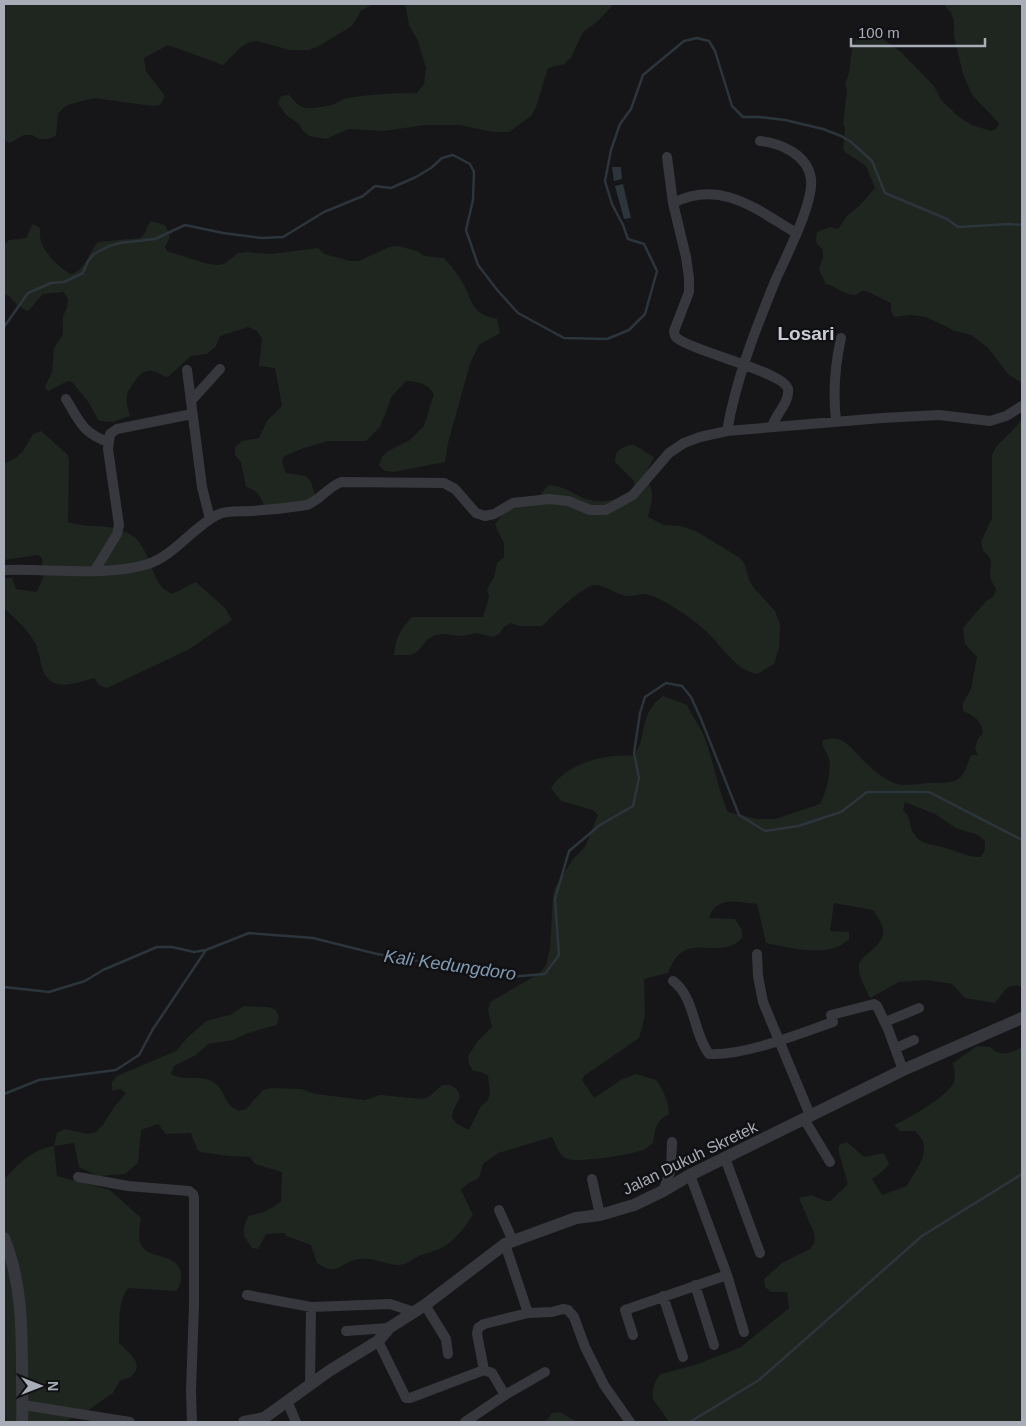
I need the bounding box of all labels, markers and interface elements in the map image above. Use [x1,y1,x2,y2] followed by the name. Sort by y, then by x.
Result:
[851,15,985,47] scale bar
[858,24,900,41] text: 100 m
[777,323,835,344] district label: Losari
[383,946,517,984] water label: Kali Kedungdoro
[620,1118,761,1198] street label: Jalan Dukuh Skretek
[15,1361,65,1411] north arrow
[45,1381,61,1391] text: N

